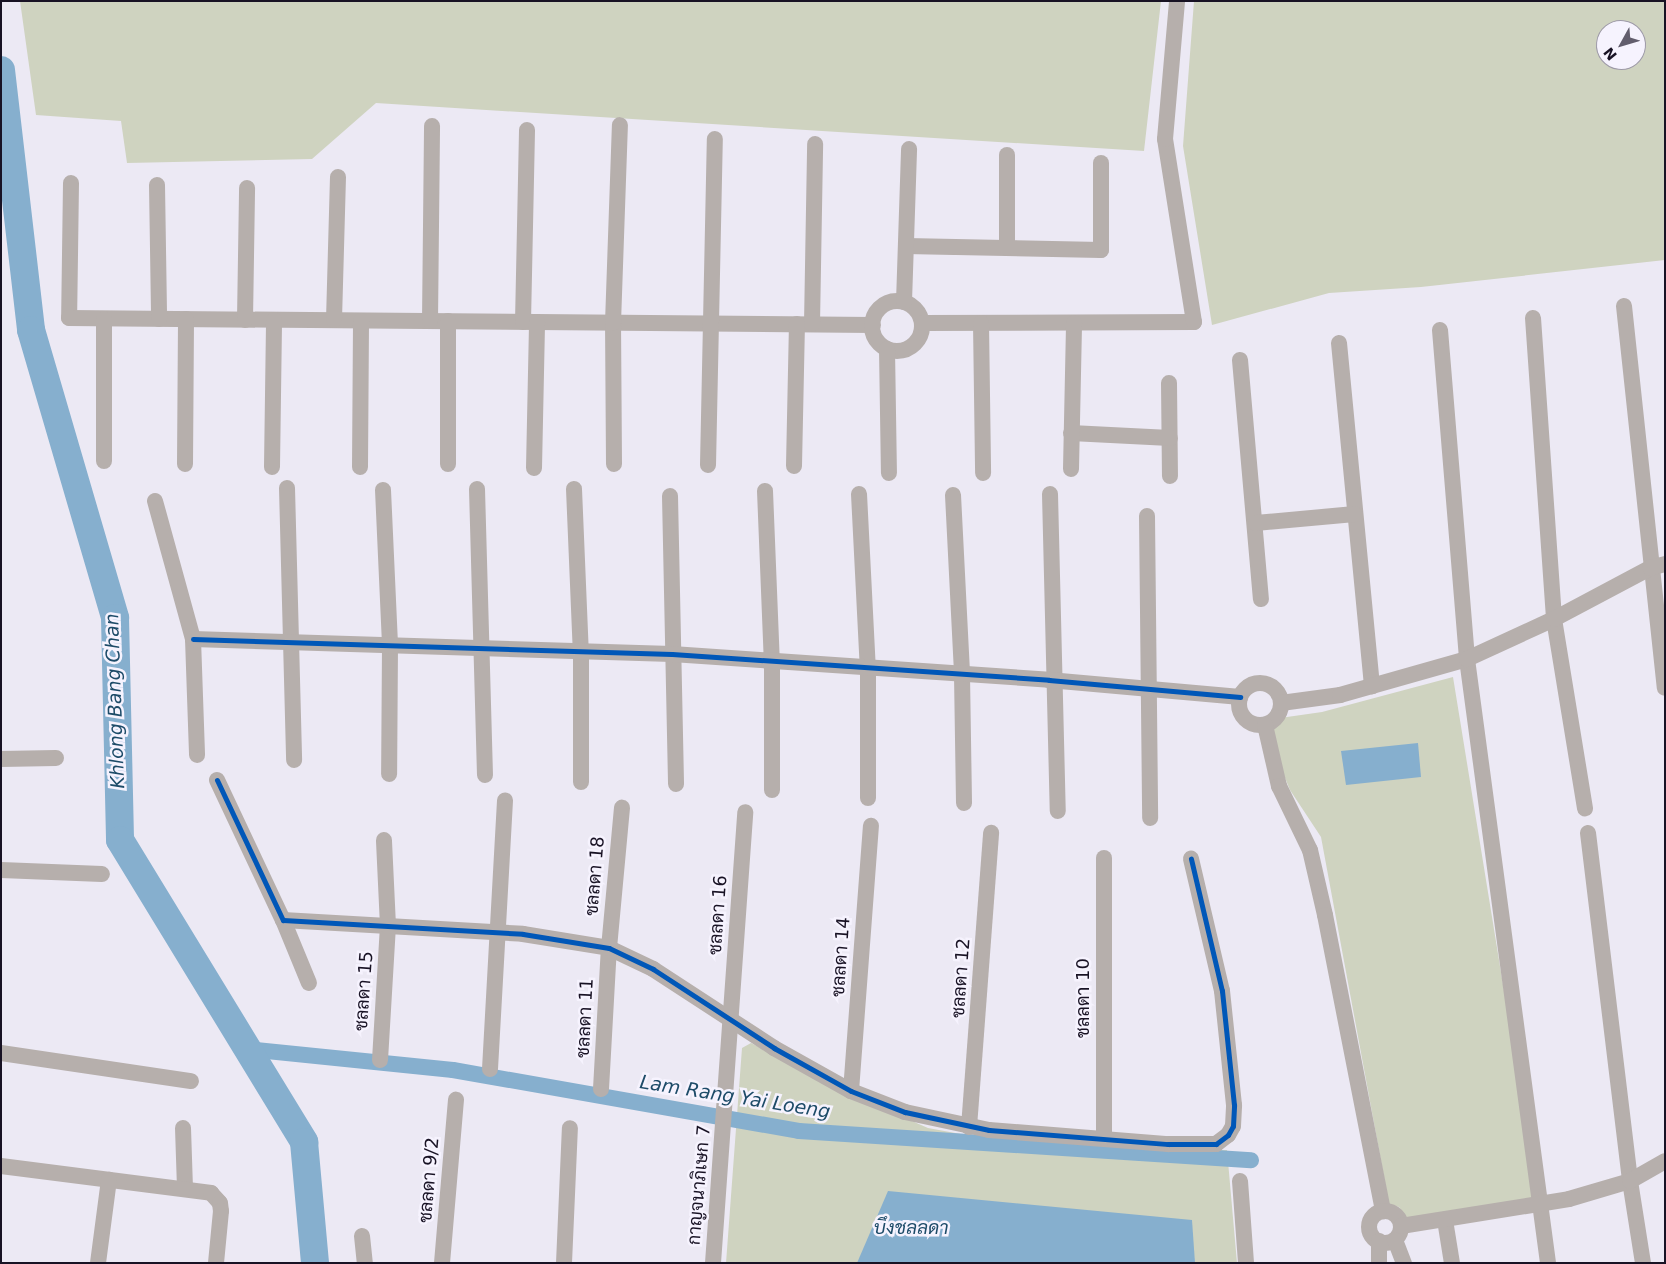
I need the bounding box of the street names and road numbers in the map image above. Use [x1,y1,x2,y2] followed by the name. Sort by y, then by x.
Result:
[581,835,609,917] street label: ชลลดา 18
[704,874,732,956] street label: ชลลดา 16
[827,916,855,998] street label: ชลลดา 14
[947,937,975,1019] street label: ชลลดา 12
[350,950,378,1032] street label: ชลลดา 15
[1072,958,1094,1038] street label: ชลลดา 10
[572,978,598,1058] street label: ชลลดา 11
[683,1124,715,1246] street label: กาญจนาภิเษก 7
[414,1136,444,1224] street label: ชลลดา 9/2

